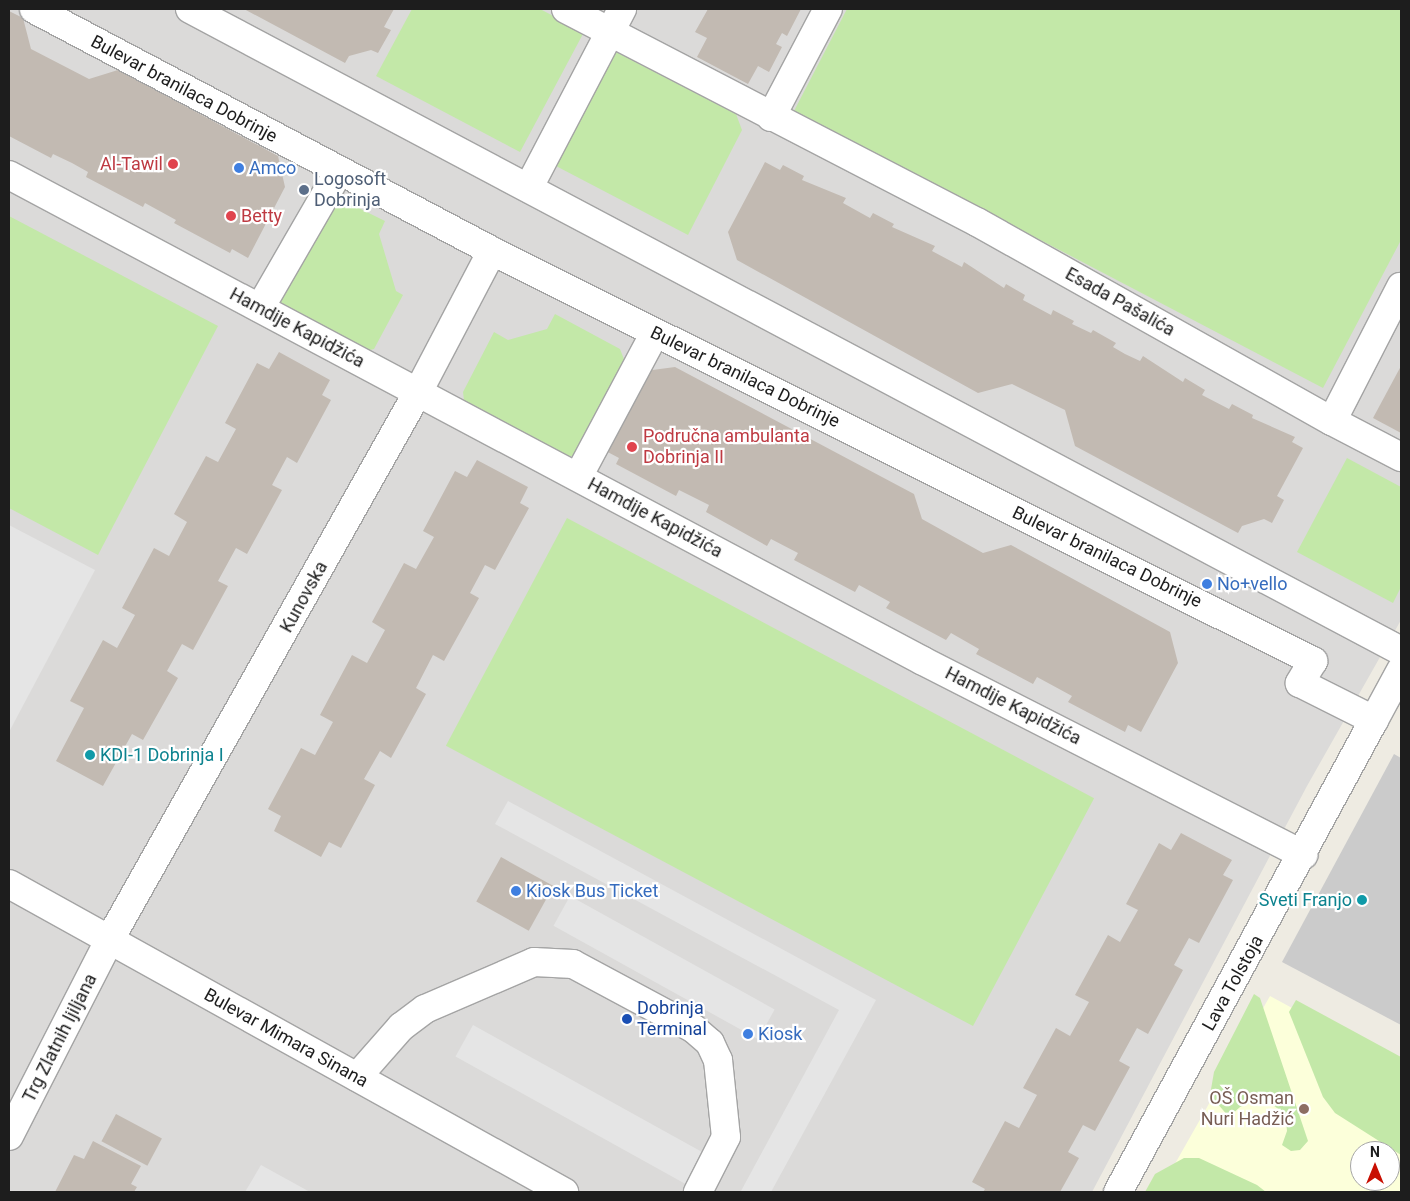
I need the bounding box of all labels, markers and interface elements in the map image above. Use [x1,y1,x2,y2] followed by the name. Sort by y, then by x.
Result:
[87,31,281,147] street label: Bulevar branilaca Dobrinje
[100,153,163,175] place label: Al-Tawil
[249,157,296,179] place label: Amco
[167,158,179,170] marker: Al-Tawil
[233,162,245,174] marker: Amco
[314,169,386,212] place label: Logosoft Dobrinja
[298,184,310,196] marker: Logosoft Dobrinja
[241,205,282,227] place label: Betty
[225,210,237,222] marker: Betty
[1061,263,1179,341] street label: Esada Pašalića
[226,283,368,373] street label: Hamdije Kapidžića
[647,322,843,432] street label: Bulevar branilaca Dobrinje
[643,426,810,468] place label: Područna ambulanta Dobrinja II
[625,440,639,454] marker: Područna ambulanta Dobrinja II
[584,473,726,563] street label: Hamdije Kapidžića
[1009,502,1205,612] street label: Bulevar branilaca Dobrinje
[276,558,332,636] street label: Kunovska
[1217,573,1287,595] place label: No+vello
[1201,578,1213,590] marker: No+vello
[941,662,1085,750] street label: Hamdije Kapidžića
[100,744,224,766] place label: KDI-1 Dobrinja I
[84,749,96,761] marker: KDI-1 Dobrinja I
[526,880,659,902] place label: Kiosk Bus Ticket
[510,885,522,897] marker: Kiosk Bus Ticket
[1259,889,1352,911] place label: Sveti Franjo
[1356,894,1368,906] marker: Sveti Franjo
[1198,931,1268,1035] street label: Lava Tolstoja
[18,970,102,1106] street label: Trg Zlatnih ljiljana
[200,984,372,1092] street label: Bulevar Mimara Sinana
[637,998,707,1040] place label: Dobrinja Terminal
[621,1013,633,1025] marker: Dobrinja Terminal
[758,1023,802,1045] place label: Kiosk
[742,1028,754,1040] marker: Kiosk
[1201,1088,1294,1130] place label: OŠ Osman Nuri Hadžić
[1298,1103,1310,1115] marker: OŠ Osman Nuri Hadžić
[1350,1141,1400,1191] north arrow
[1370,1144,1380,1160] text: N

